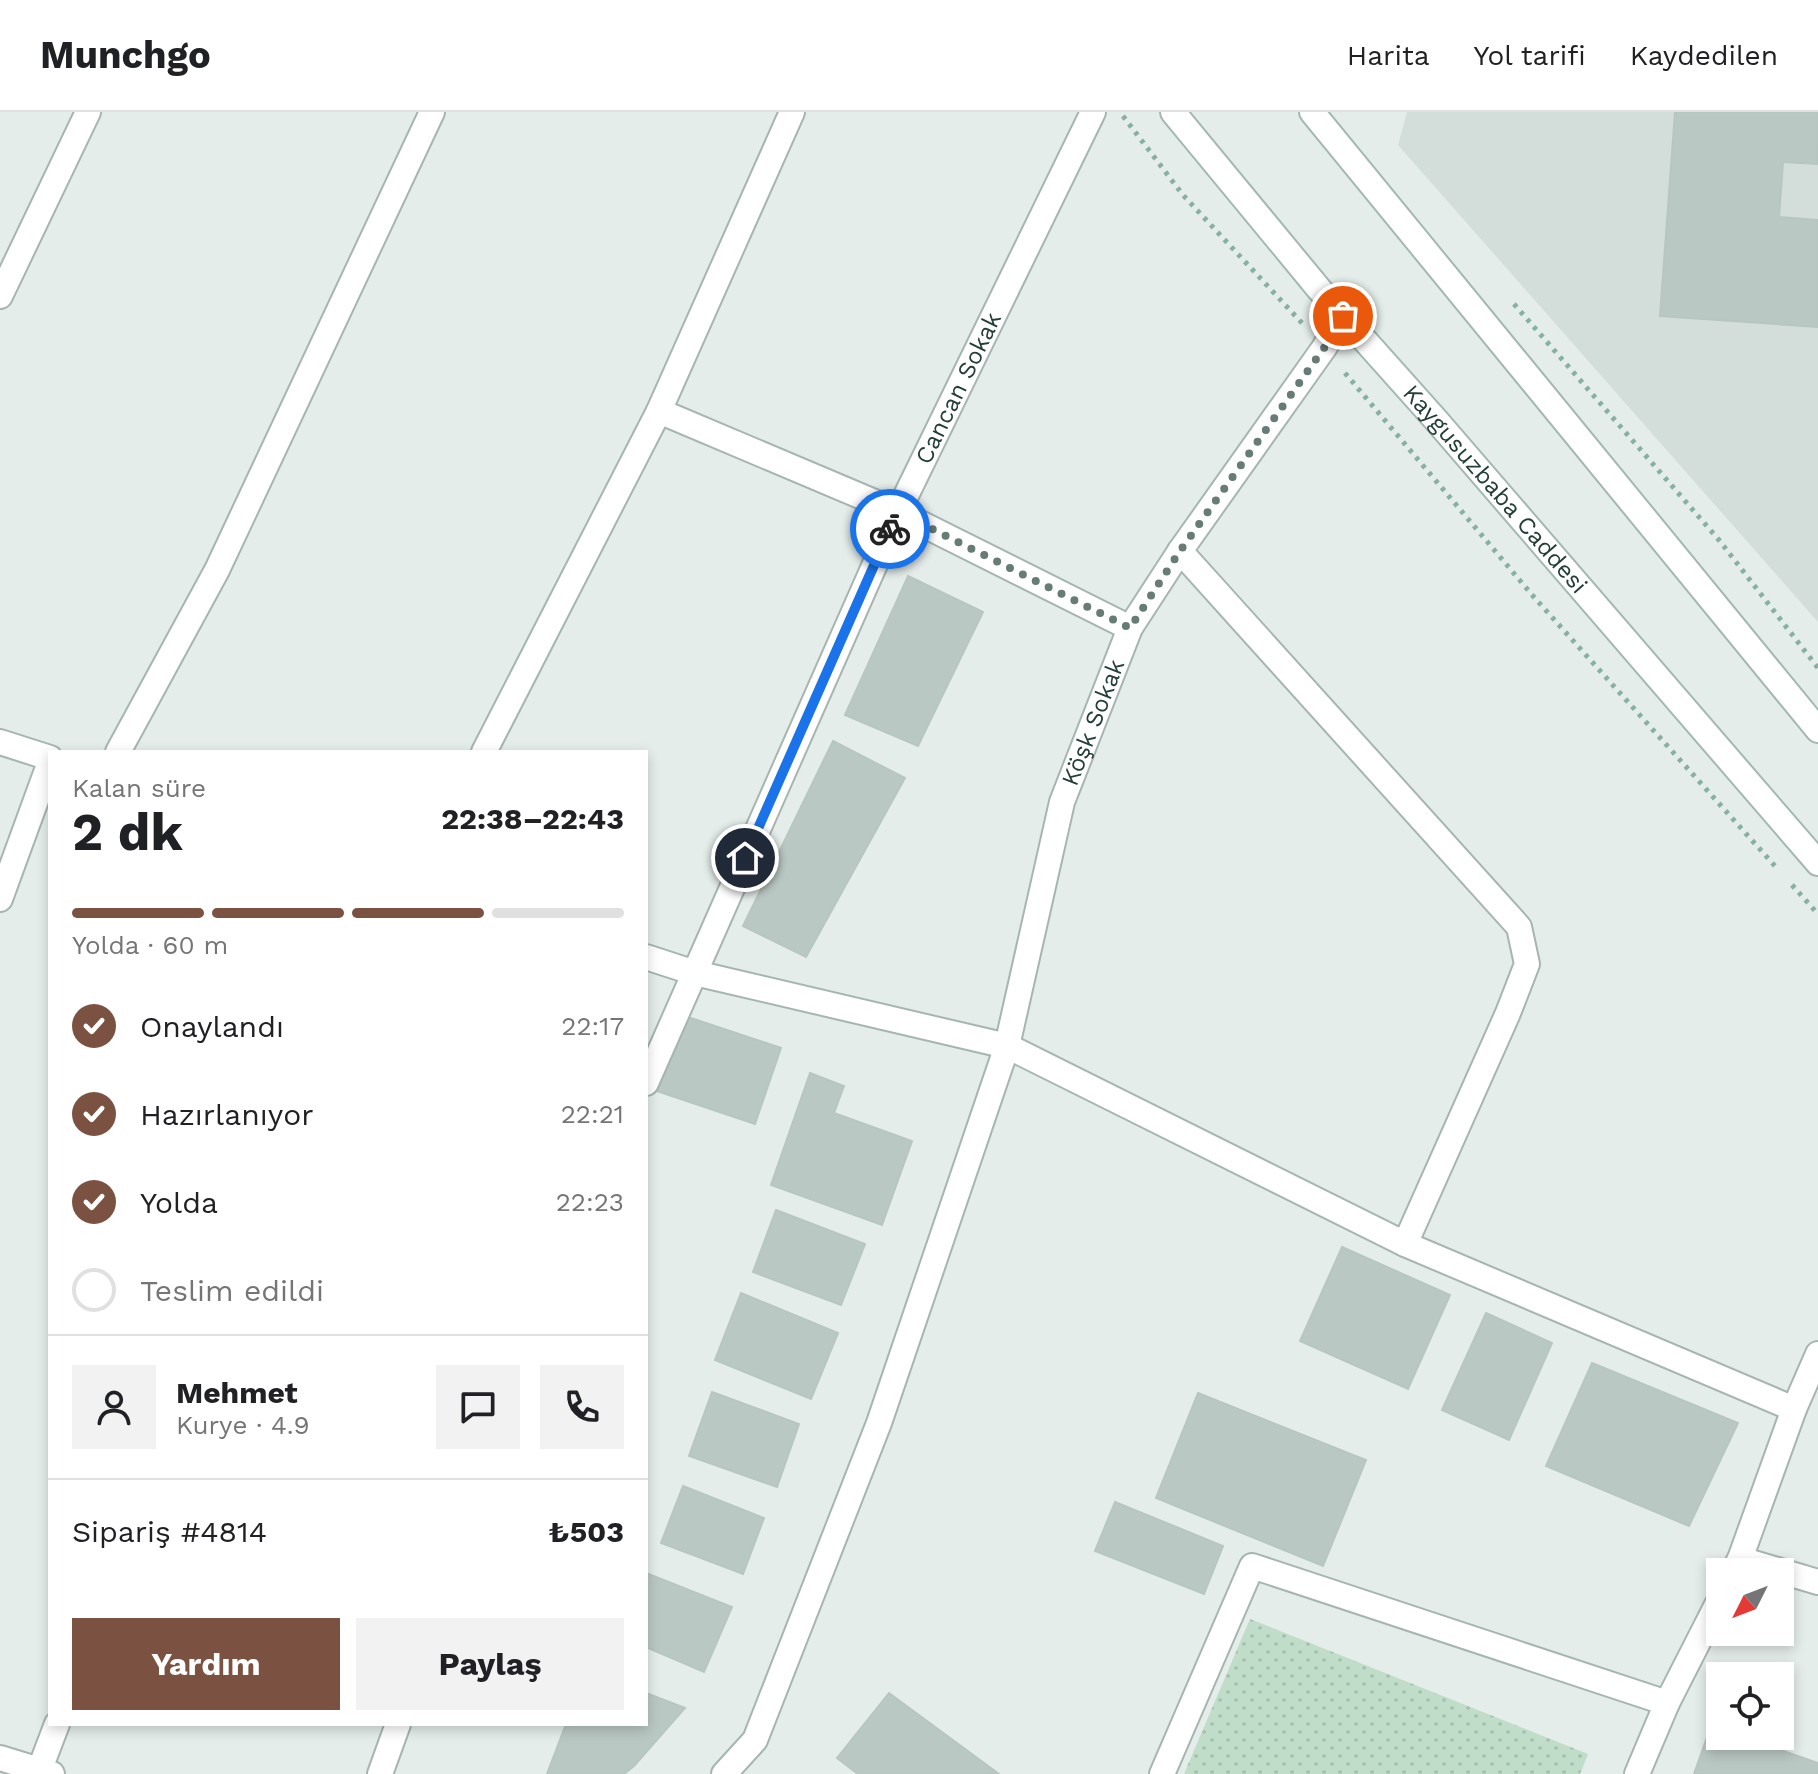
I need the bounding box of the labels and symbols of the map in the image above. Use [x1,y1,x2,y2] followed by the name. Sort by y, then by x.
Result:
[1309,282,1377,350] pin
[910,307,1007,469] street label: Cancan Sokak
[1397,379,1593,599] street label: Kaygusuzbaba Caddesi
[850,489,930,569] courier
[1056,655,1131,790] street label: Köşk Sokak
[711,824,779,892] pin
[1706,1558,1794,1646] north arrow

